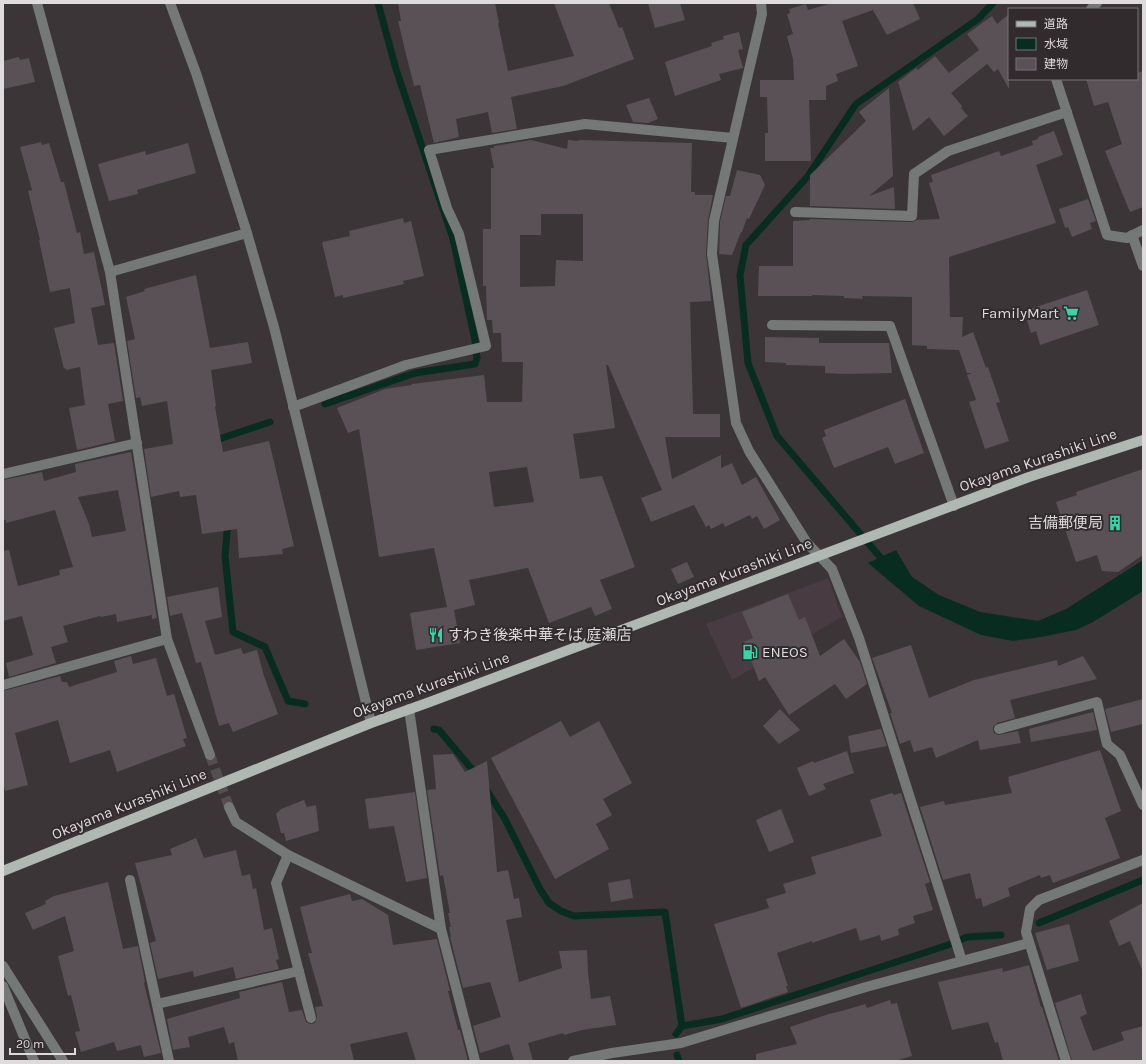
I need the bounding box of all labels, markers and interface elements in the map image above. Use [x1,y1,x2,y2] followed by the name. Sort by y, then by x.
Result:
[1008,8,1138,80] legend
[1044,17,1068,31] text: 道路
[1044,37,1068,51] text: 水域
[1044,57,1068,71] text: 建物
[982,304,1059,322] place label: FamilyMart
[1062,304,1080,322] supermarket icon: FamilyMart
[957,425,1119,495] street label: Okayama Kurashiki Line
[1028,514,1103,532] place label: 吉備郵便局
[1106,514,1124,532] building icon: 吉備郵便局
[654,534,814,610] street label: Okayama Kurashiki Line
[427,626,445,644] restaurant icon: すわき後楽中華そば 庭瀬店
[448,626,632,644] place label: すわき後楽中華そば 庭瀬店
[741,643,759,661] fuel station icon: ENEOS
[762,643,808,661] place label: ENEOS
[350,648,512,722] street label: Okayama Kurashiki Line
[49,765,209,843] street label: Okayama Kurashiki Line
[10,1030,75,1056] scale bar
[16,1037,44,1051] text: 20 m

